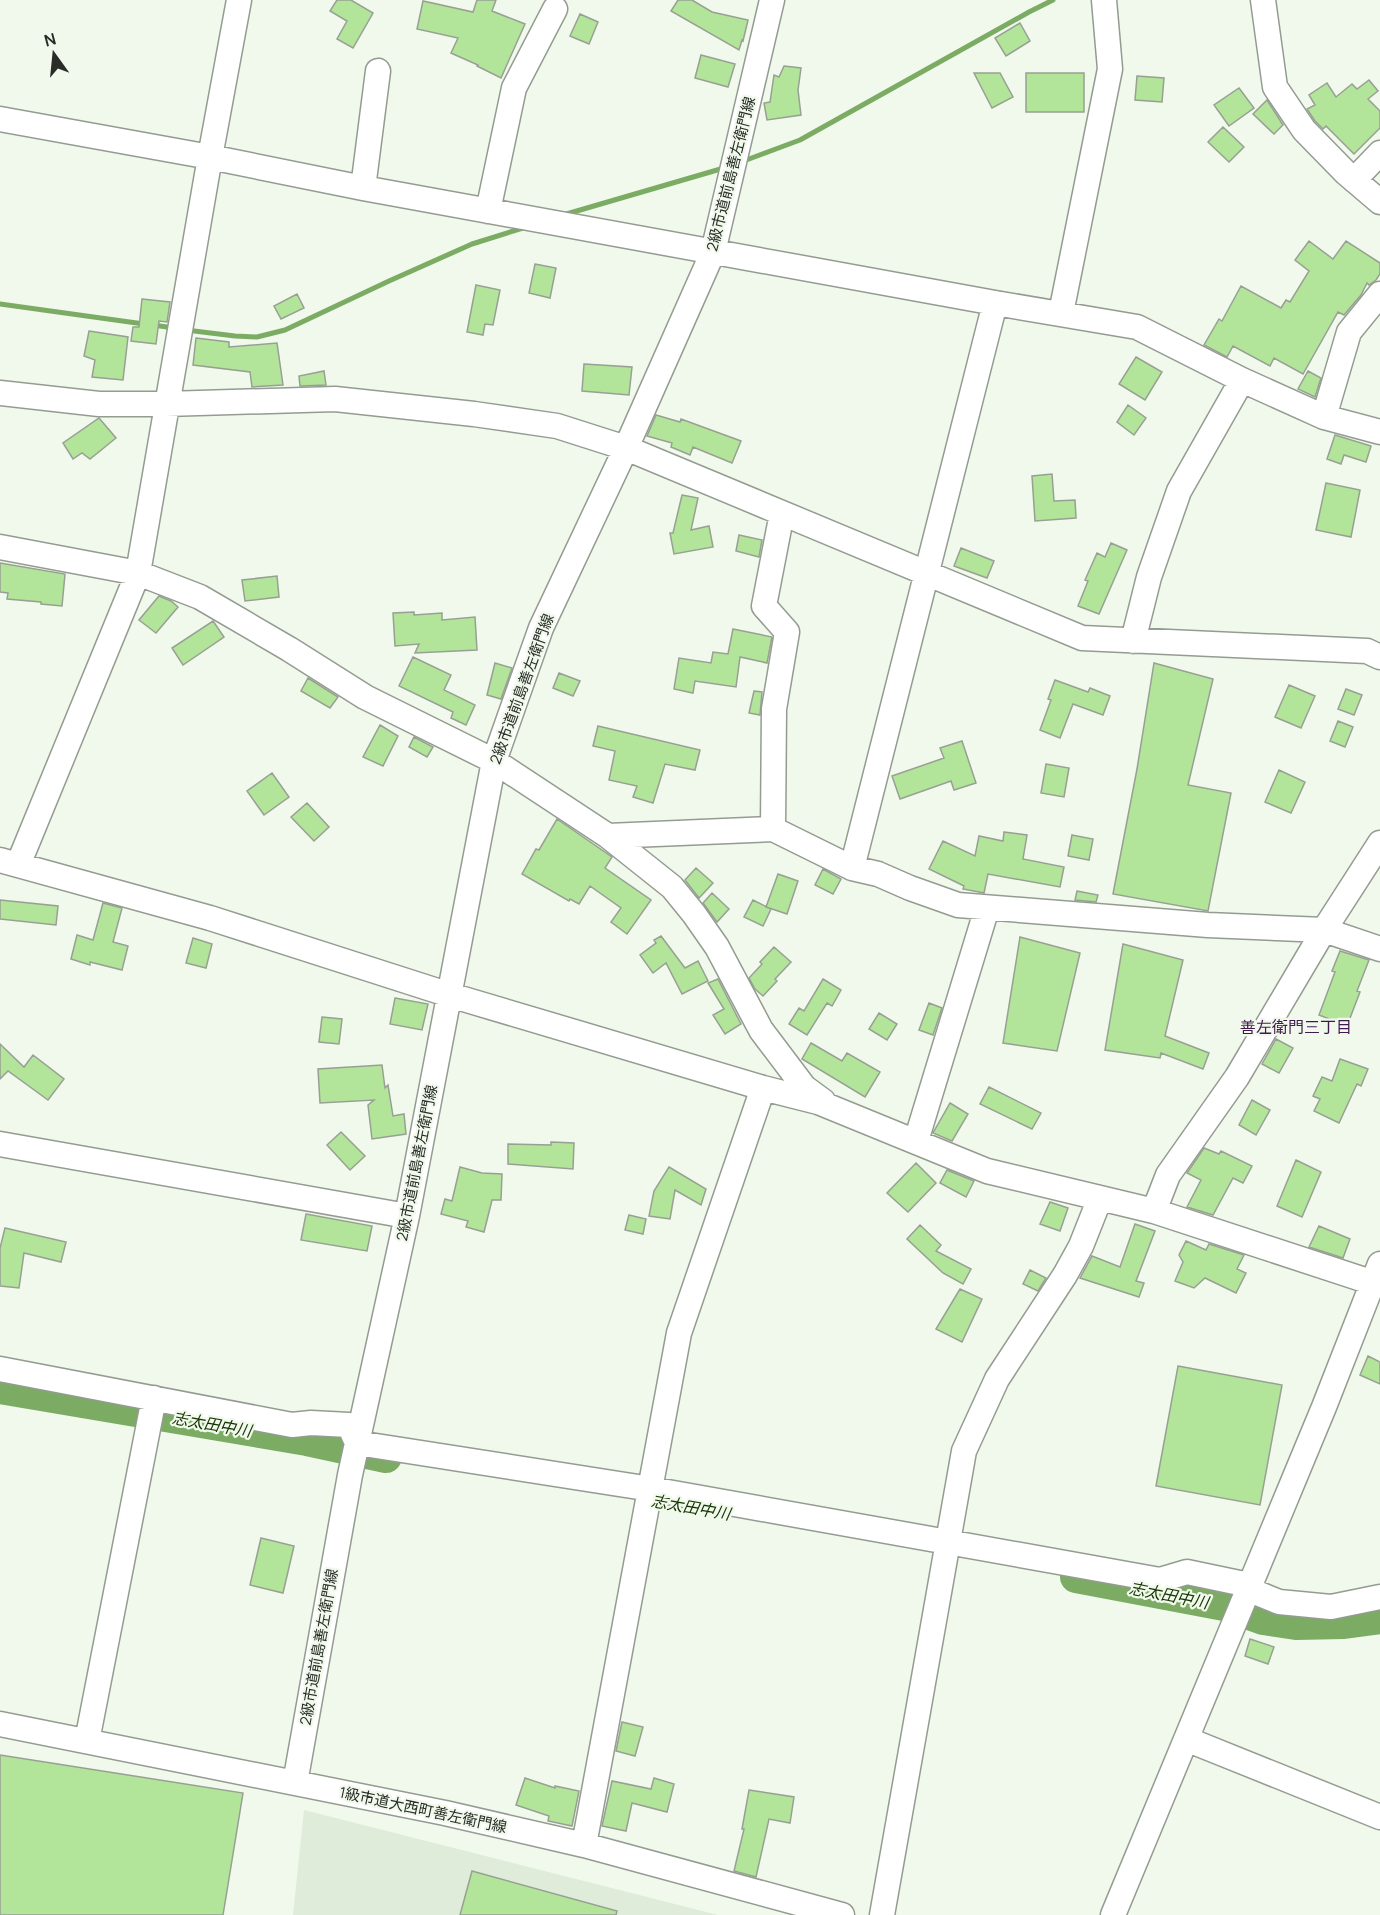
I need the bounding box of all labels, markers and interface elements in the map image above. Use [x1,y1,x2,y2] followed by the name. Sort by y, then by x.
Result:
[24,24,84,84] north arrow
[42,27,59,52] text: N
[701,94,760,253] street label: 2級市道前島善左衛門線
[485,611,559,767] street label: 2級市道前島善左衛門線
[1240,1016,1352,1038] district label: 善左衛門三丁目
[391,1083,442,1243] street label: 2級市道前島善左衛門線
[171,1406,255,1442] water label: 志太田中川
[650,1489,734,1525] water label: 志太田中川
[294,1567,343,1727] street label: 2級市道前島善左衛門線
[1128,1577,1212,1614] water label: 志太田中川
[337,1781,509,1838] street label: 1級市道大西町善左衛門線

